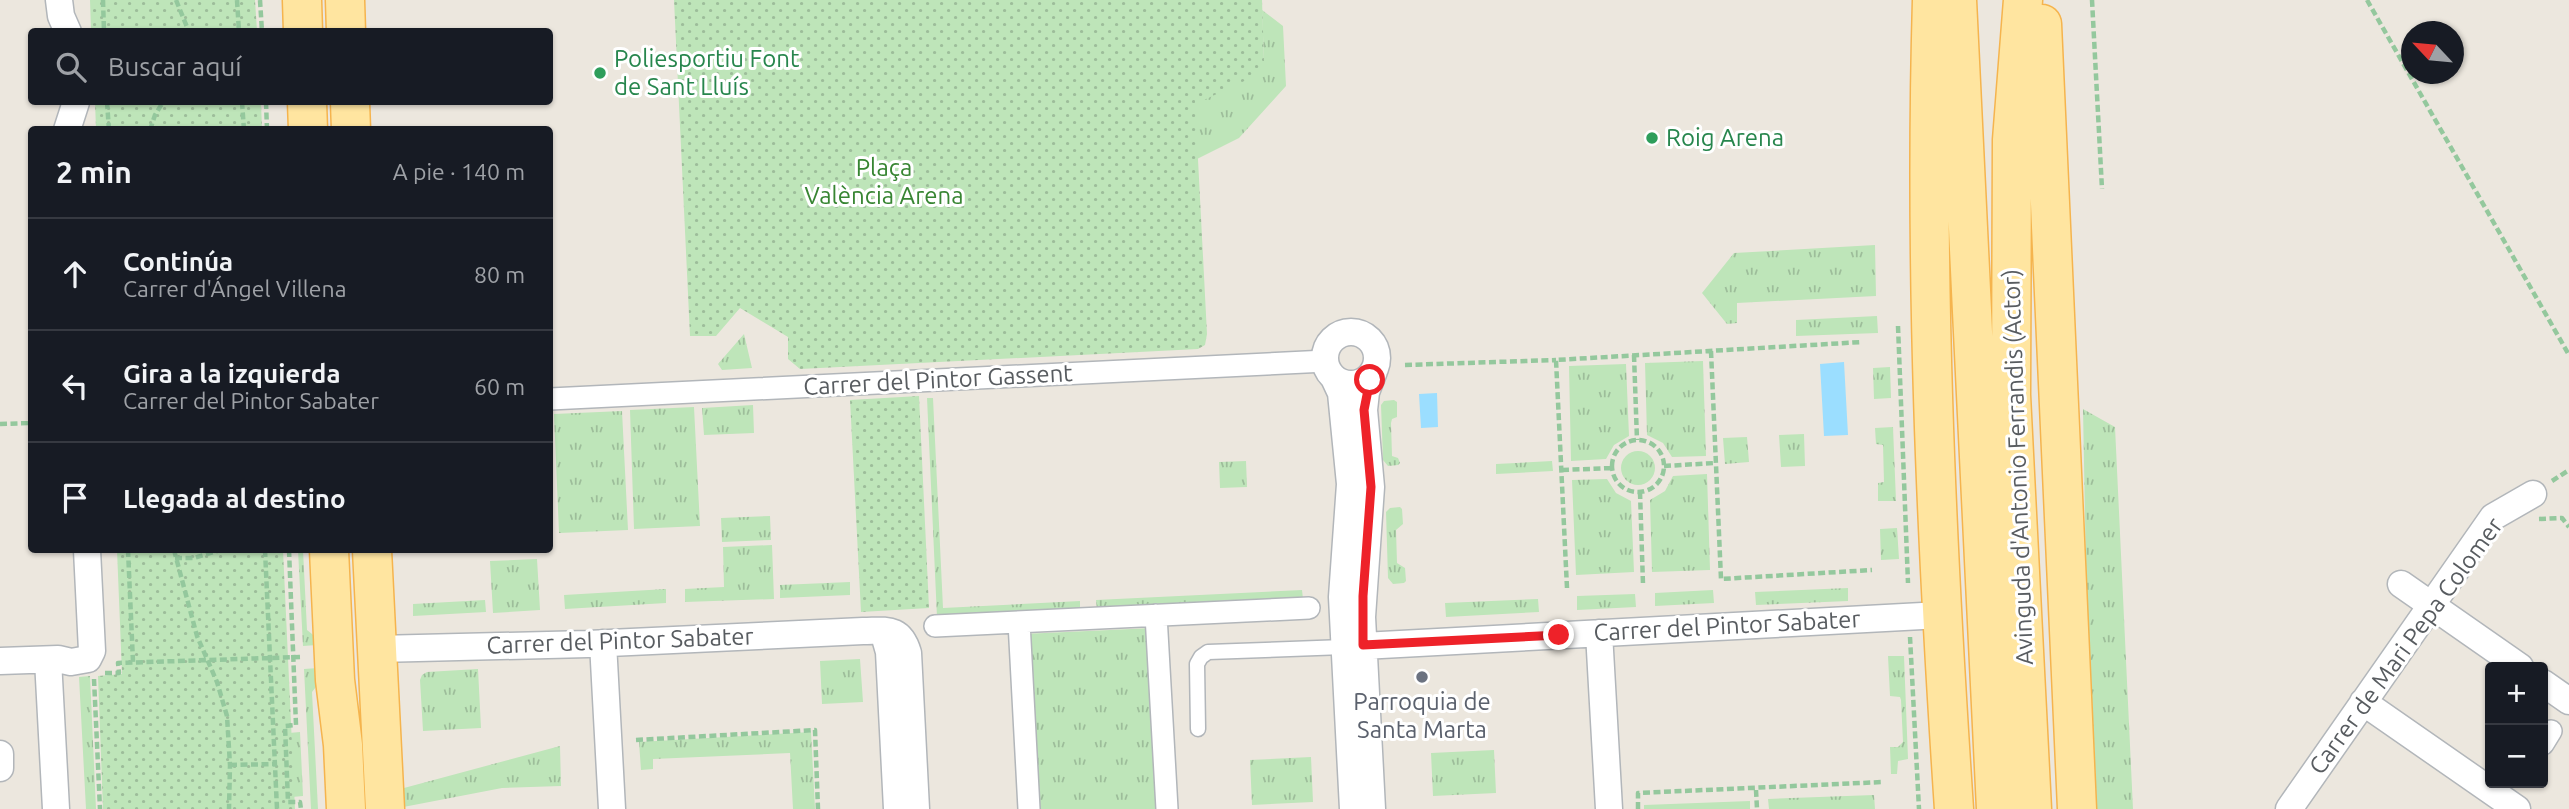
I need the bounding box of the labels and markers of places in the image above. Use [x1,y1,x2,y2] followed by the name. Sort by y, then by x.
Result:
[614,45,800,100] place label: Poliesportiu Font de Sant Lluís
[592,65,608,81] marker: Poliesportiu Font de Sant Lluís
[1666,124,1784,151] place label: Roig Arena
[1644,130,1660,146] marker: Roig Arena
[1414,669,1430,685] marker: Parroquia de Santa Marta
[1353,688,1491,743] place label: Parroquia de Santa Marta

